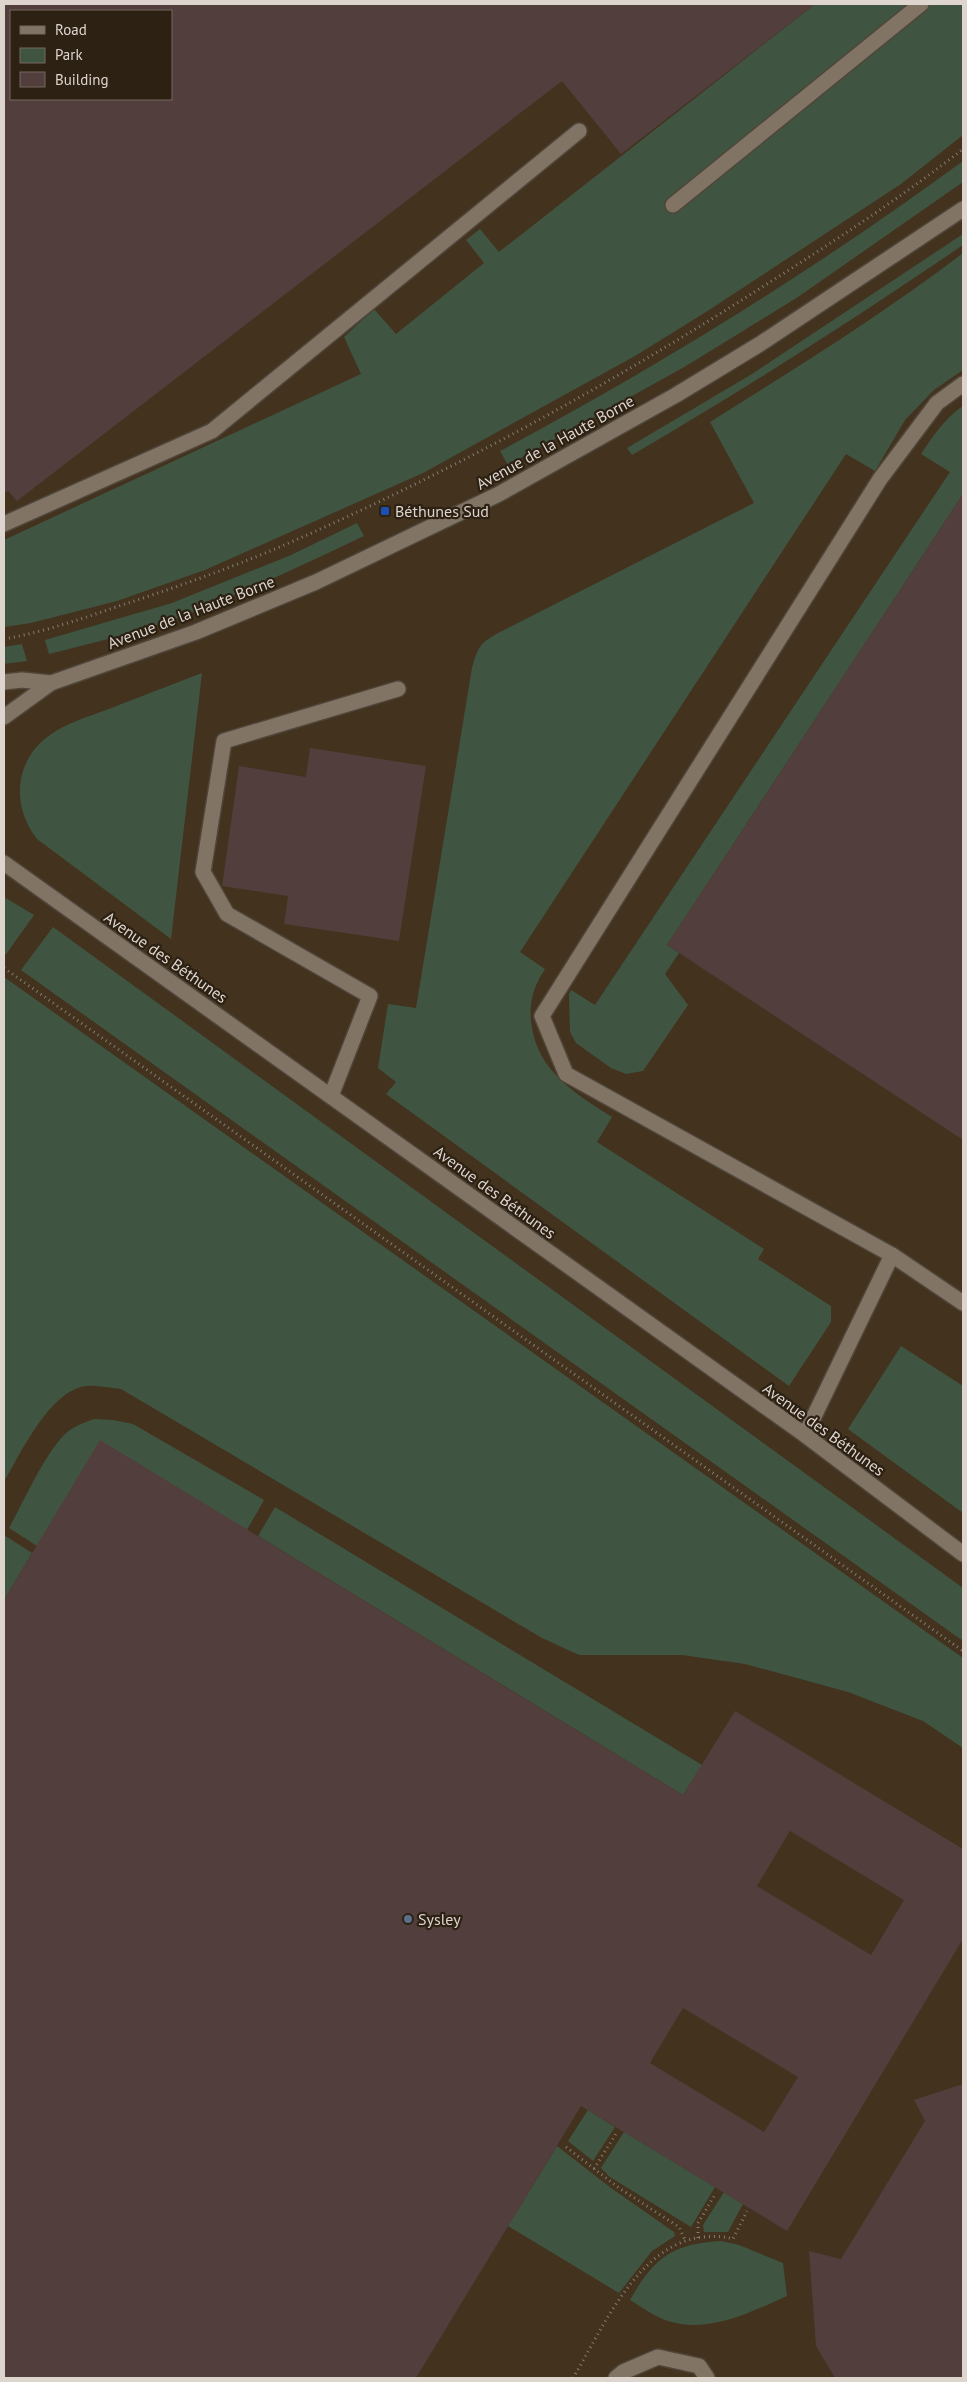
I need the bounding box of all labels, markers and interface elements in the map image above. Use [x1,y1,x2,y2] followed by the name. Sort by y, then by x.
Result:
[10,10,172,100] legend
[55,20,87,39] text: Road
[55,45,83,64] text: Park
[55,70,109,89] text: Building
[473,390,637,494] street label: Avenue de la Haute Borne
[395,501,489,521] place label: Béthunes Sud
[379,505,391,517] marker: Béthunes Sud
[105,571,277,653] street label: Avenue de la Haute Borne
[101,907,232,1007] street label: Avenue des Béthunes
[430,1141,560,1243] street label: Avenue des Béthunes
[759,1378,889,1480] street label: Avenue des Béthunes
[418,1909,461,1929] place label: Sysley
[402,1913,414,1925] marker: Sysley

